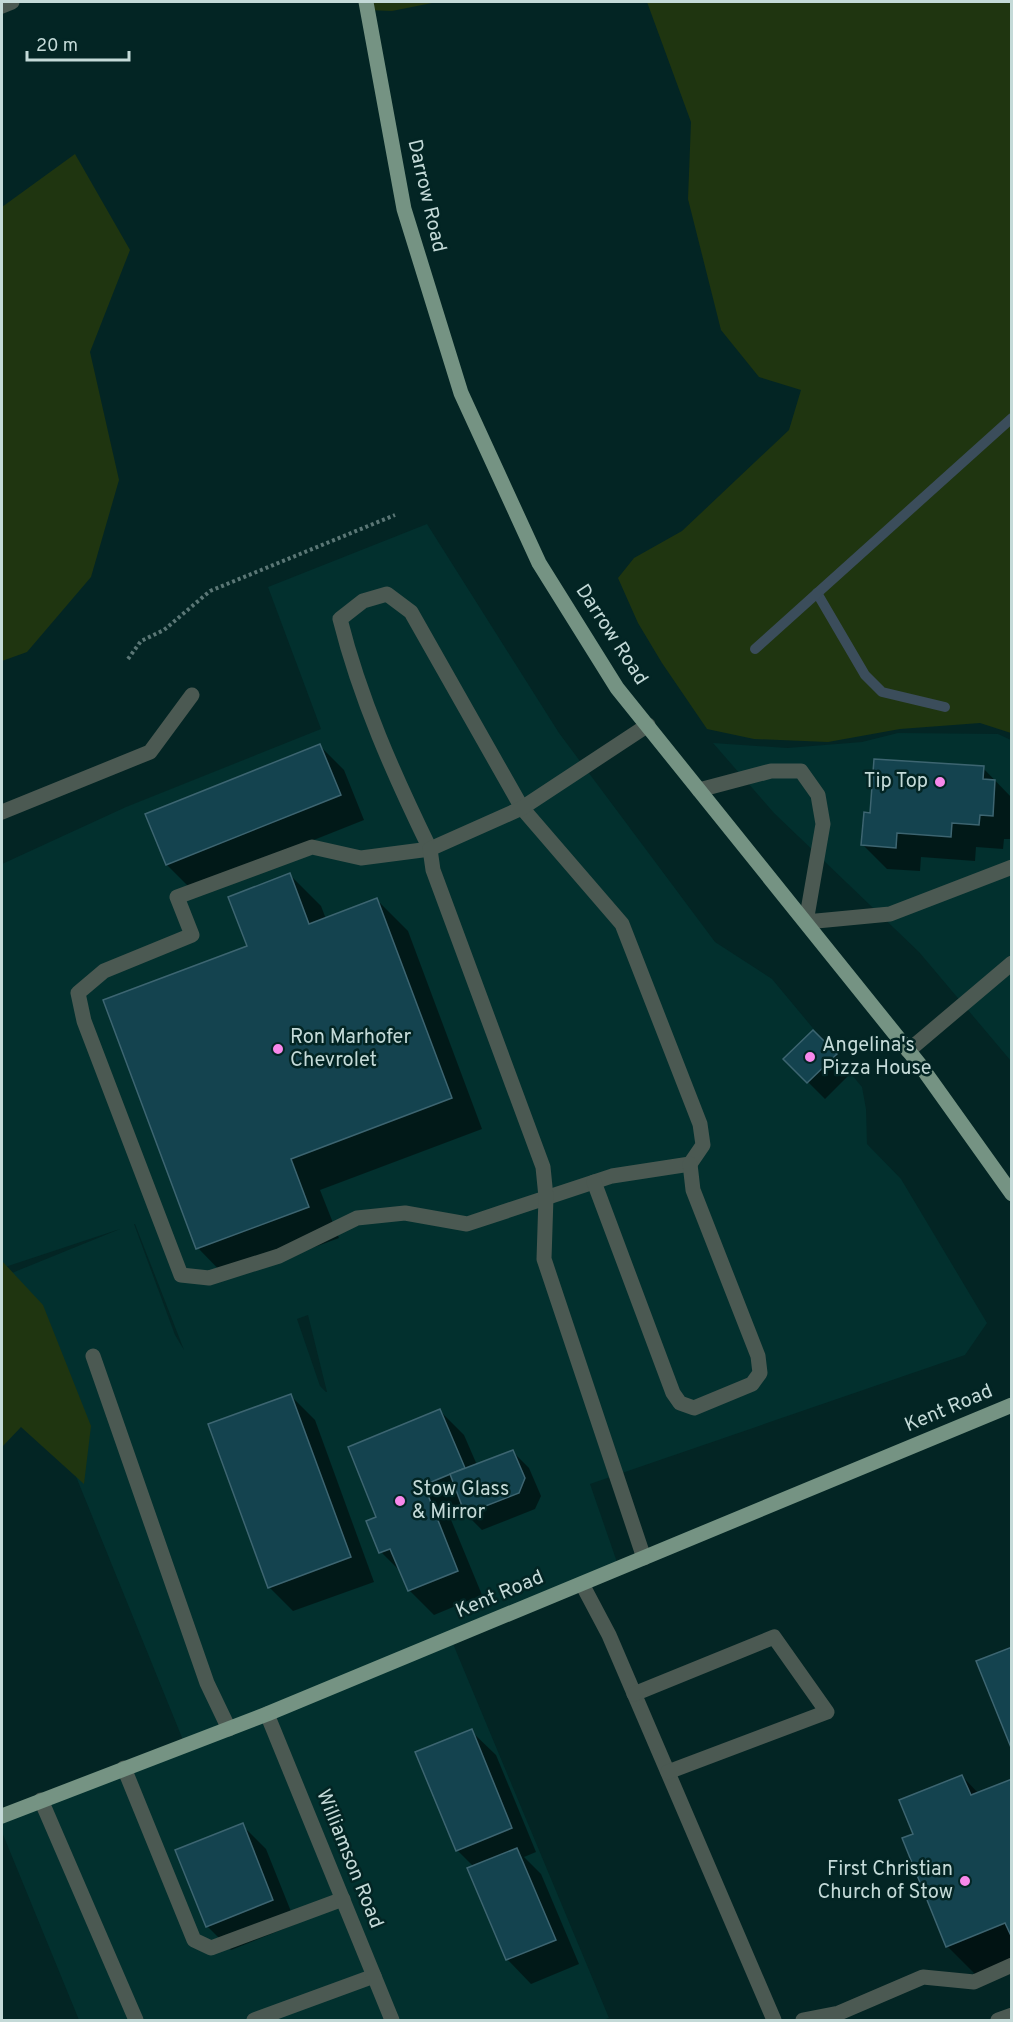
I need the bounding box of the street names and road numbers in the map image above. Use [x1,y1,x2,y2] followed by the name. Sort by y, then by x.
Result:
[400,137,452,255] street label: Darrow Road
[569,580,653,690] street label: Darrow Road
[901,1379,997,1439] street label: Kent Road
[452,1565,548,1625] street label: Kent Road
[309,1786,389,1932] street label: Williamson Road

